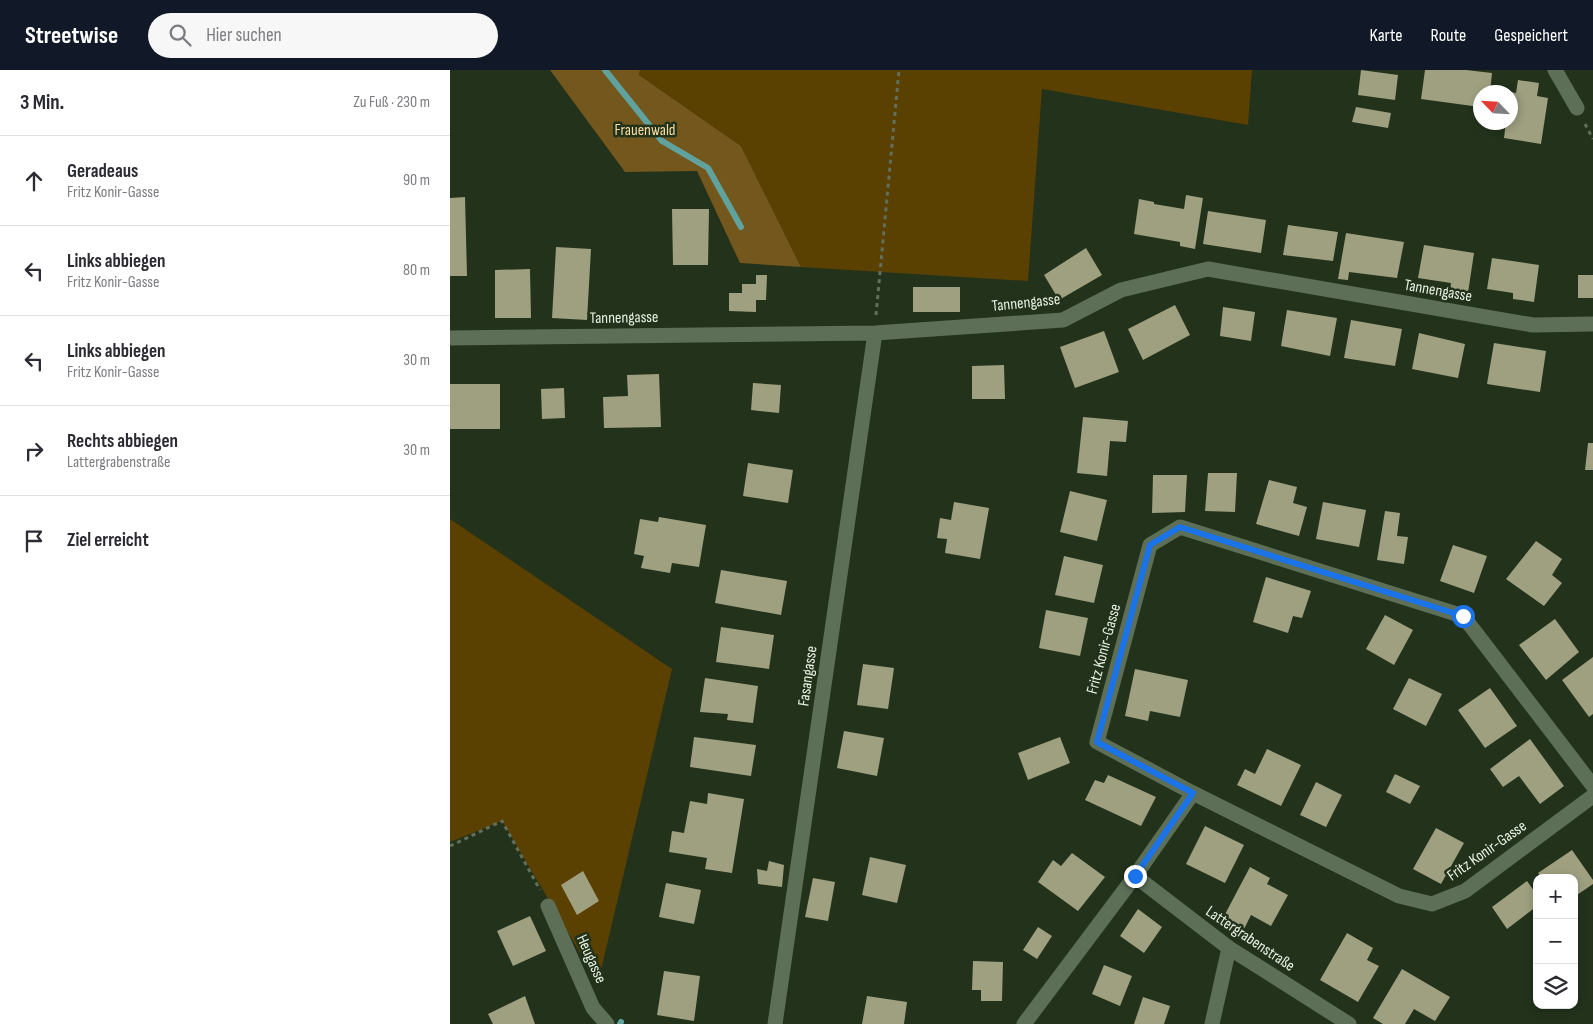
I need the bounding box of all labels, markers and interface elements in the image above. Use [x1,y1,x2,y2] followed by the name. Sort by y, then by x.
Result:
[148,13,498,58] search box
[25,21,118,50] text: Streetwise
[166,21,194,49] icon: search
[206,24,282,47] text: Hier suchen
[1370,25,1403,46] text: Karte
[1431,25,1466,46] text: Route
[1494,25,1568,46] text: Gespeichert
[1473,85,1518,130] north arrow
[20,90,64,115] text: 3 Min.
[353,93,430,112] text: Zu Fuß · 230 m
[614,121,676,140] park label: Frauenwald
[67,160,138,183] text: Geradeaus
[20,167,48,195] icon: ahead
[403,171,430,190] text: 90 m
[67,183,160,202] text: Fritz Konir-Gasse
[67,250,165,273] text: Links abbiegen
[20,257,48,285] icon: left
[403,261,430,280] text: 80 m
[67,273,160,292] text: Fritz Konir-Gasse
[1403,276,1473,306] street label: Tannengasse
[991,290,1061,316] street label: Tannengasse
[590,308,658,328] street label: Tannengasse
[67,340,165,363] text: Links abbiegen
[20,347,48,375] icon: left
[403,351,430,370] text: 30 m
[67,363,160,382] text: Fritz Konir-Gasse
[67,430,178,453] text: Rechts abbiegen
[20,437,48,465] icon: right
[403,441,430,460] text: 30 m
[67,453,170,472] text: Lattergrabenstraße
[20,527,48,555] icon: arrive
[67,529,149,552] text: Ziel erreicht
[1083,602,1125,696] street label: Fritz Konir-Gasse
[1452,605,1475,628] route start
[794,645,822,707] street label: Fasangasse
[1444,817,1530,885] street label: Fritz Konir-Gasse
[1124,865,1147,888] route end
[1533,874,1578,1009] map controls
[1533,874,1578,919] button: +
[1202,902,1298,976] street label: Lattergrabenstraße
[1533,919,1578,964] button: −
[572,932,610,986] street label: Heugasse
[1533,964,1578,1009] button: layers

